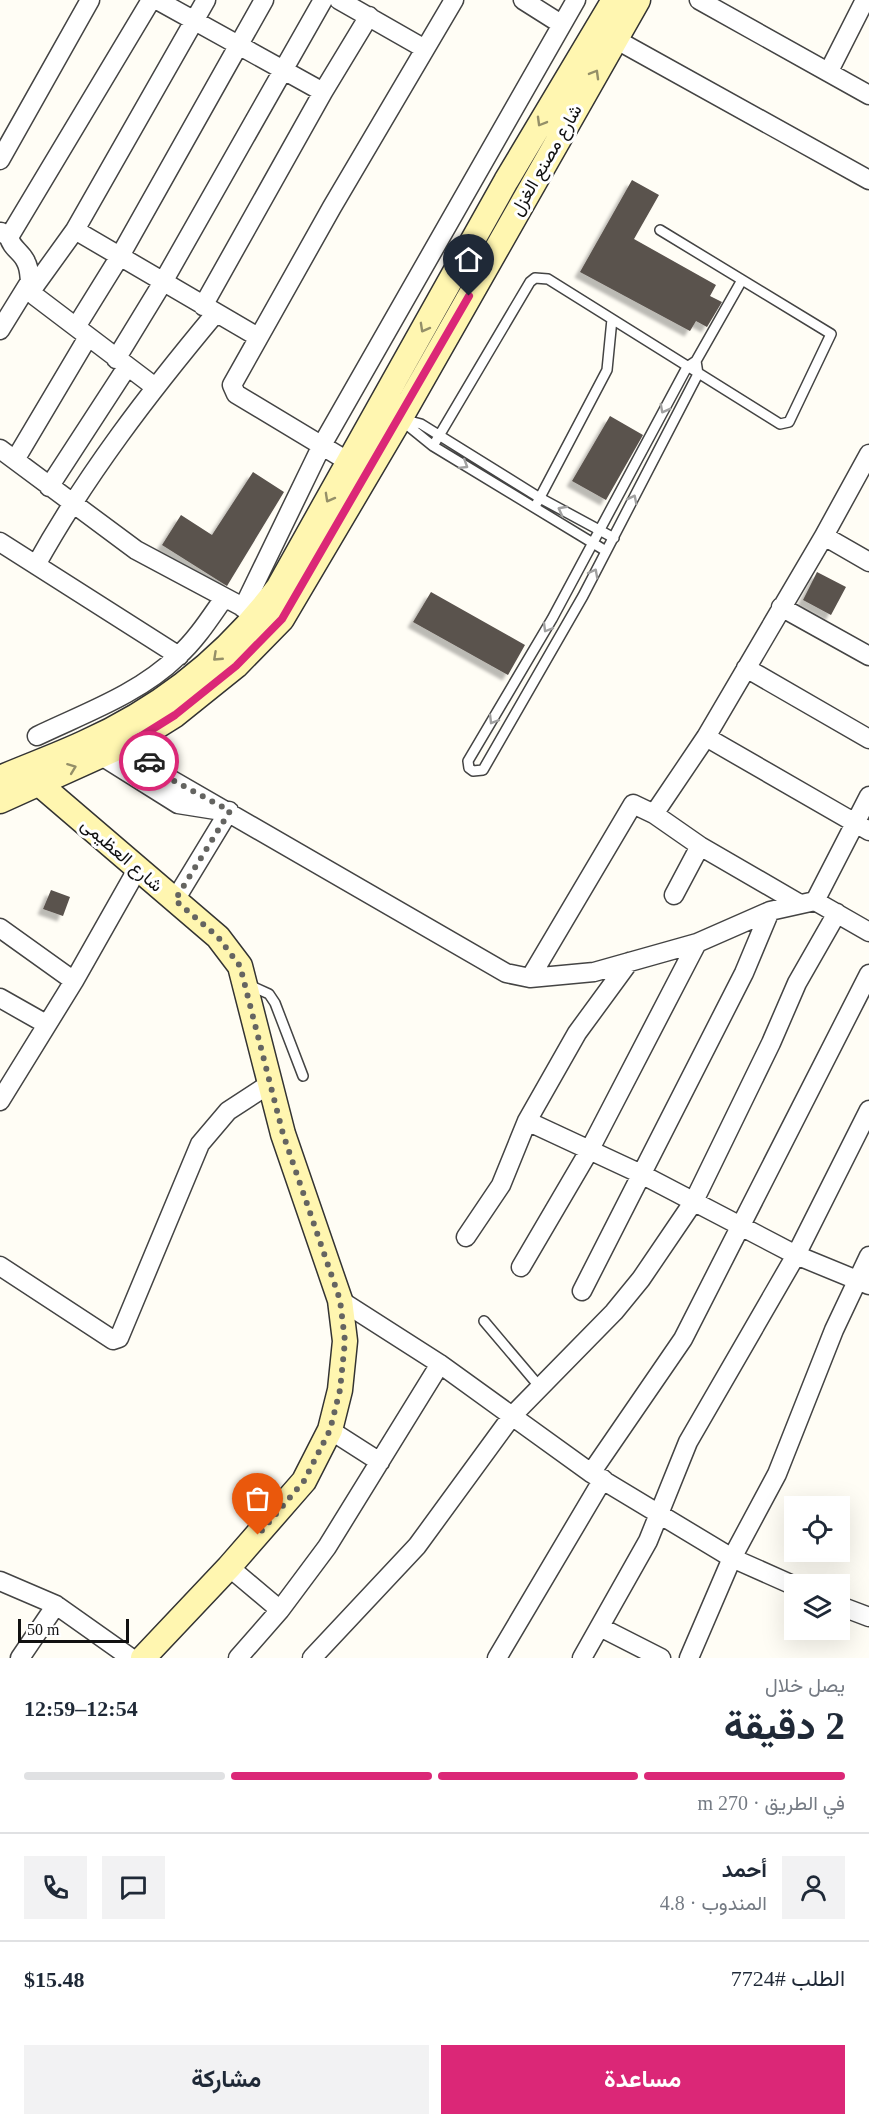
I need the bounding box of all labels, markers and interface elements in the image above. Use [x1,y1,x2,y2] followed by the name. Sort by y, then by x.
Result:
[588,70,599,81] one-way arrow
[506,101,588,220] street label: شارع مصنع الغزل
[536,116,548,126] one-way arrow
[443,234,494,296] pin
[452,243,485,276] icon: home
[420,322,431,332] one-way arrow
[660,403,672,414] one-way arrow
[458,458,468,470] one-way arrow
[325,492,336,503] one-way arrow
[626,495,637,506] one-way arrow
[558,506,568,517] one-way arrow
[587,569,598,580] one-way arrow
[543,622,554,632] one-way arrow
[214,650,224,661] one-way arrow
[489,714,501,724] one-way arrow
[119,731,179,791] courier
[133,745,166,778] icon: car
[66,763,77,775] one-way arrow
[76,814,167,897] street label: شارع العظيمى
[232,1473,283,1535] pin
[241,1482,274,1515] icon: bag
[784,1496,850,1640] map controls
[784,1496,850,1562] button: locate
[784,1574,850,1640] button: layers
[18,1616,129,1644] scale bar
[27,1621,59,1638] text: 50 m
[765,1674,845,1696] text: يصل خلال
[24,1696,138,1721] text: 12:54–12:59
[724,1704,845,1747] text: 2 دقيقة
[697,1792,845,1814] text: في الطريق · 270 m
[24,1856,87,1919] button: phone
[102,1856,165,1919] button: chat
[782,1856,845,1919] button: person
[722,1857,767,1882] text: أحمد
[660,1892,767,1914] text: المندوب · 4.8
[731,1966,845,1991] text: الطلب #7724
[24,1967,85,1992] text: $15.48
[24,2045,429,2114] button: مشاركة
[441,2045,845,2114] button: مساعدة

